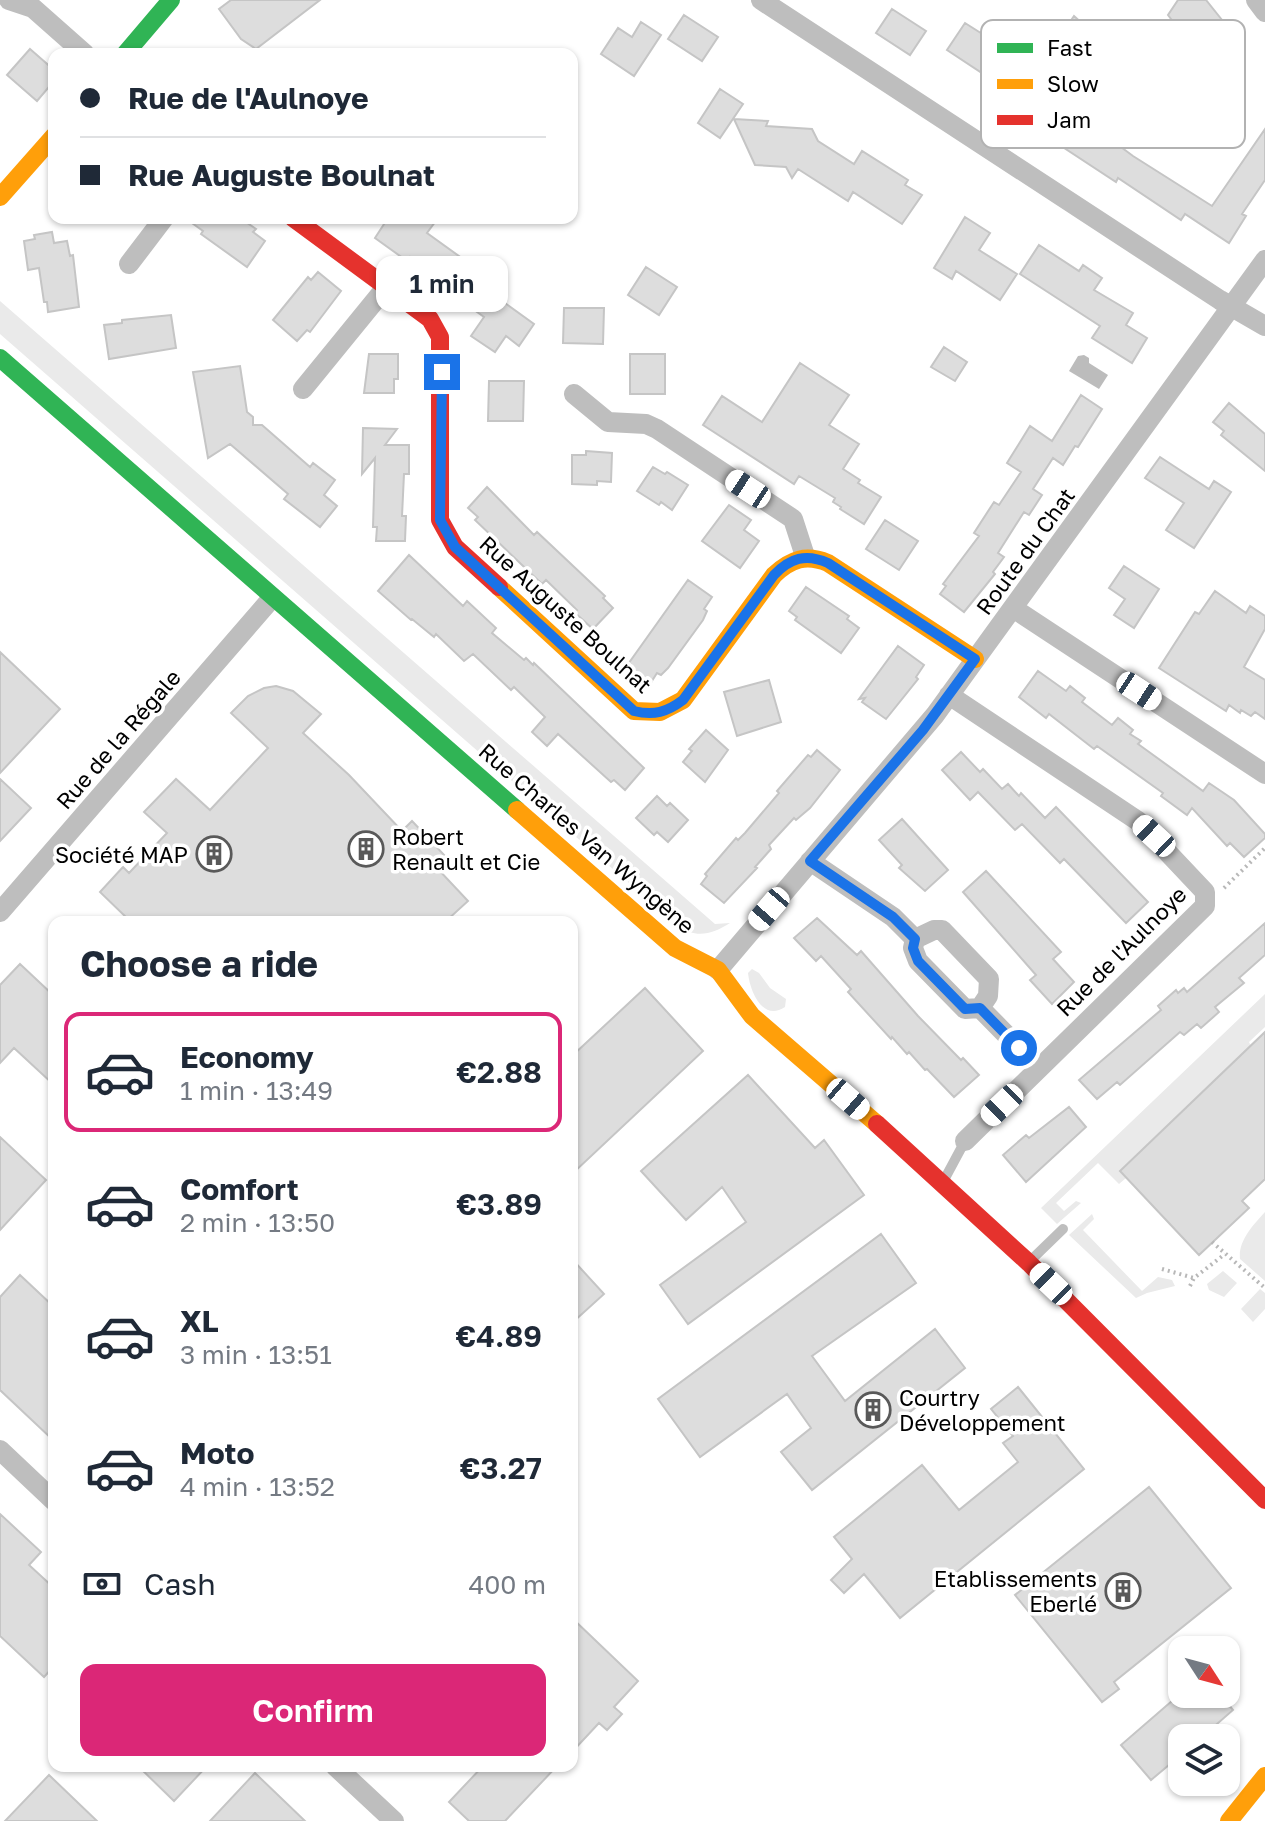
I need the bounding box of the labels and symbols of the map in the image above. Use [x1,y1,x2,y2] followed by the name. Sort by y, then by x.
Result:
[981,20,1245,148] legend
[1047,34,1093,61] text: Fast
[1047,70,1099,97] text: Slow
[1047,106,1091,133] text: Jam
[376,256,508,312] callout: 1 min
[424,354,460,390] route end
[721,466,775,512] car
[970,482,1080,620] street label: Route du Chat
[474,530,658,698] street label: Rue Auguste Boulnat
[50,664,186,814] street label: Rue de la Régale
[1112,668,1166,714] car
[474,737,700,939] street label: Rue Charles Van Wyngène
[1128,811,1180,861] car
[392,823,540,875] place label: Robert Renault et Cie
[347,830,385,868] building icon: Robert Renault et Cie
[195,835,233,873] building icon: Société MAP
[55,841,188,868] place label: Société MAP
[1050,880,1192,1022] street label: Rue de l'Aulnoye
[744,883,794,935] car
[1001,1030,1037,1066] route start
[822,1074,874,1124] car
[976,1080,1028,1130] car
[1025,1259,1077,1309] car
[899,1384,1066,1436] place label: Courtry Développement
[854,1391,892,1429] building icon: Courtry Développement
[934,1565,1097,1617] place label: Etablissements Eberlé
[1104,1572,1142,1610] building icon: Etablissements Eberlé
[1168,1636,1240,1708] north arrow

